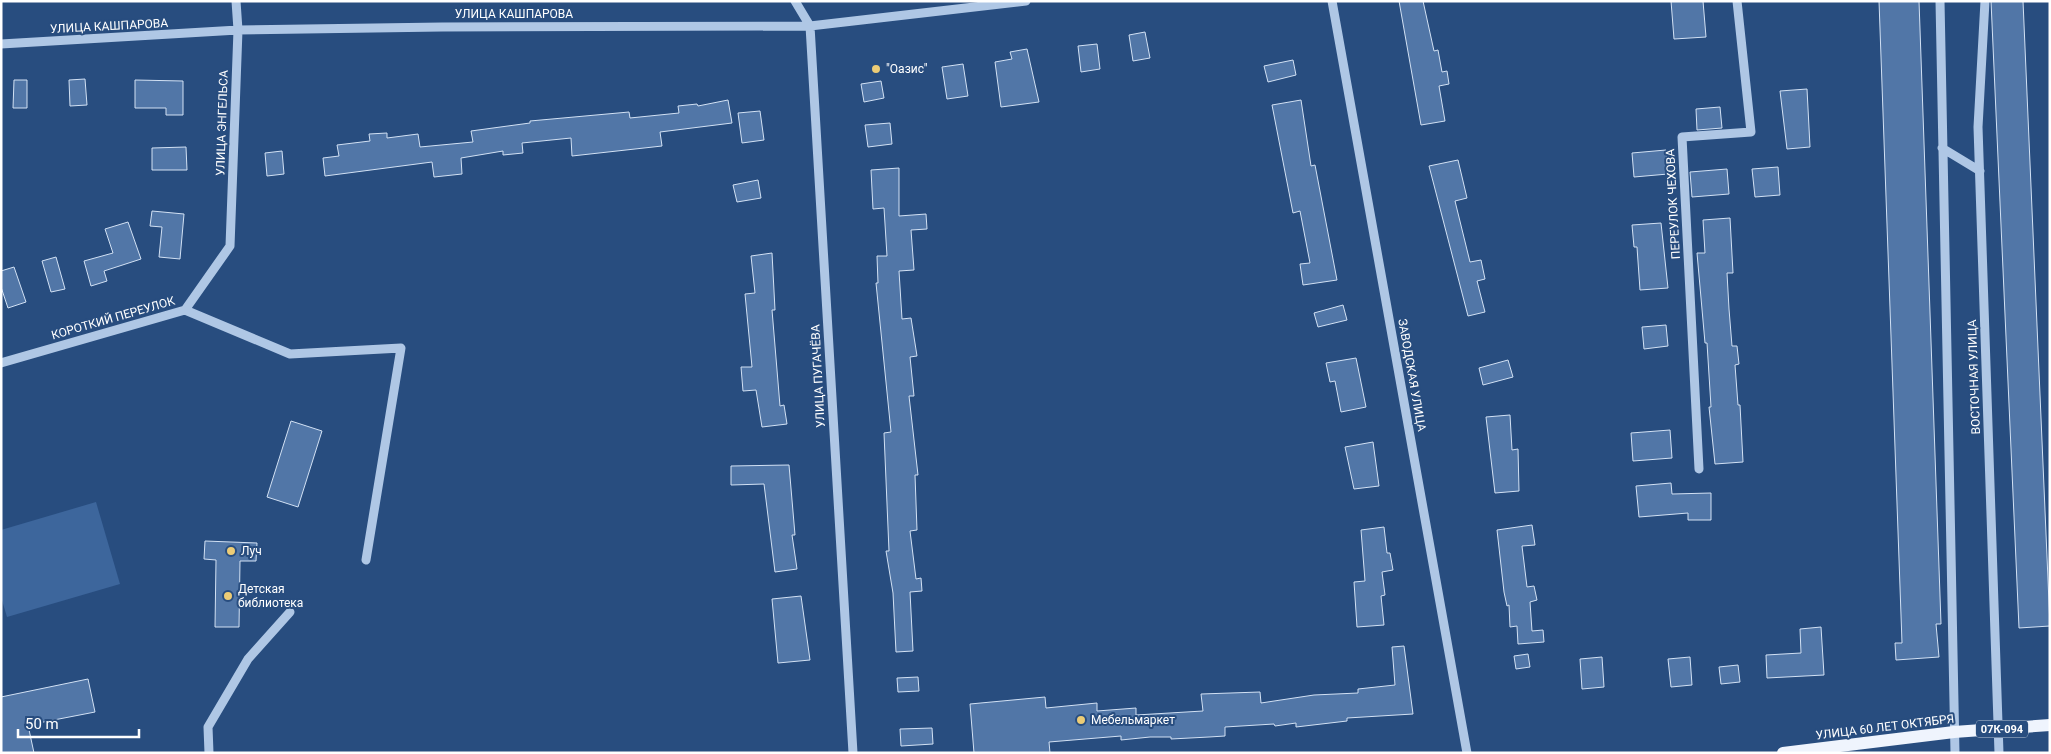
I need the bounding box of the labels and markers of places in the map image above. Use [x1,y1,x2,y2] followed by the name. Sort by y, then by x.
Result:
[886,62,928,76] place label: "Оазис"
[870,63,882,75] marker: "Оазис"
[241,544,262,558] place label: Луч
[225,545,237,557] marker: Луч
[238,582,303,610] place label: Детская библиотека
[222,590,234,602] marker: Детская библиотека
[1091,713,1175,727] place label: Мебельмаркет
[1075,714,1087,726] marker: Мебельмаркет

